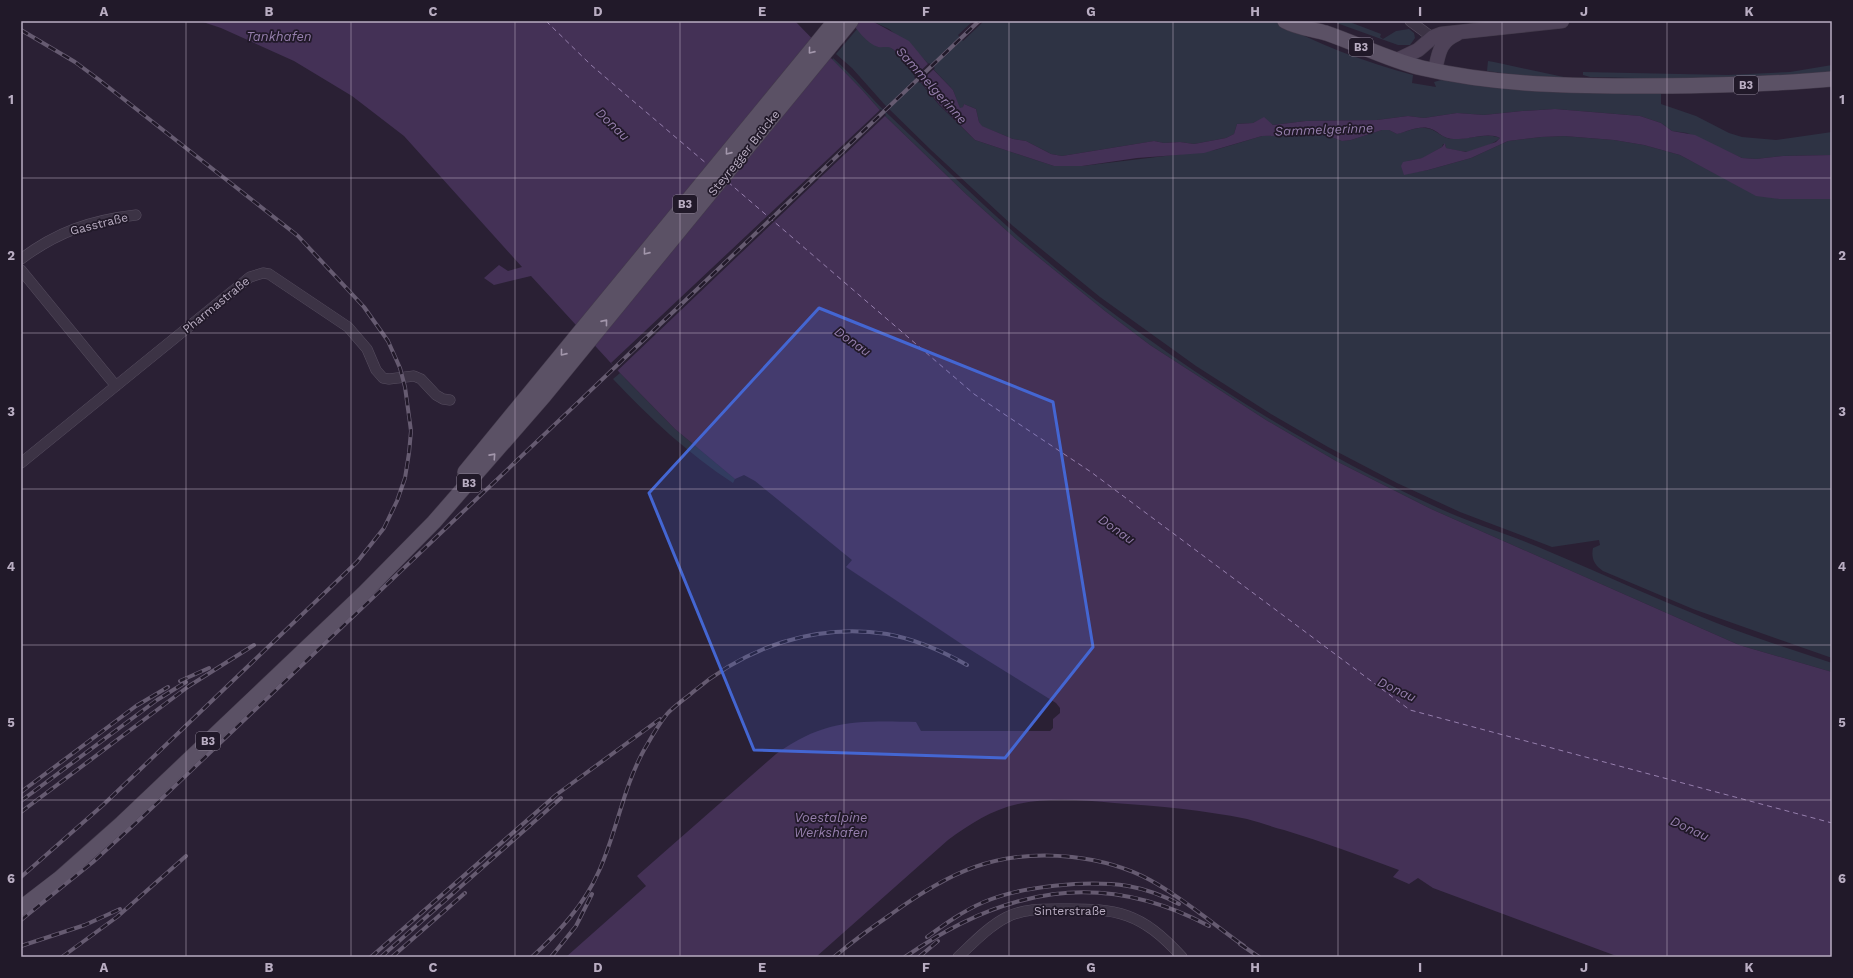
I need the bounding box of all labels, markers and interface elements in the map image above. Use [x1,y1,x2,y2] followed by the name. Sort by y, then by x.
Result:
[100,4,109,19] text: A
[265,4,274,19] text: B
[429,4,438,19] text: C
[593,4,603,19] text: D
[758,4,766,19] text: E
[922,4,930,19] text: F
[1086,4,1096,19] text: G
[1250,4,1260,19] text: H
[1418,4,1422,19] text: I
[1580,4,1588,19] text: J
[1744,4,1754,19] text: K
[246,29,312,44] water label: Tankhafen
[1349,38,1373,56] road number: B3
[893,44,970,127] water label: Sammelgerinne
[808,47,815,54] one-way arrow
[1734,76,1758,94] road number: B3
[8,92,14,107] text: 1
[1839,92,1845,107] text: 1
[593,105,633,144] water label: Donau
[705,107,783,199] street label: Steyregger Brücke
[1274,120,1374,139] water label: Sammelgerinne
[726,147,733,155] one-way arrow
[673,195,697,213] road number: B3
[69,210,129,238] street label: Gasstraße
[7,248,15,263] text: 2
[643,248,650,255] one-way arrow
[1838,248,1846,263] text: 2
[180,274,252,336] street label: Pharmastraße
[600,320,607,327] one-way arrow
[832,324,874,359] water label: Donau
[561,348,568,356] one-way arrow
[7,404,15,419] text: 3
[1838,404,1846,419] text: 3
[488,453,495,461] one-way arrow
[457,474,481,492] road number: B3
[1096,512,1138,547] water label: Donau
[7,559,16,574] text: 4
[1838,559,1847,574] text: 4
[1375,674,1418,705] water label: Donau
[7,715,15,730] text: 5
[1838,715,1846,730] text: 5
[196,732,220,750] road number: B3
[794,810,868,840] water label: Voestalpine Werkshafen
[1668,813,1711,844] water label: Donau
[7,871,15,886] text: 6
[1838,871,1846,886] text: 6
[1034,904,1106,918] street label: Sinterstraße
[100,960,109,975] text: A
[265,960,274,975] text: B
[429,960,438,975] text: C
[593,960,603,975] text: D
[758,960,766,975] text: E
[922,960,930,975] text: F
[1086,960,1096,975] text: G
[1250,960,1260,975] text: H
[1418,960,1422,975] text: I
[1580,960,1588,975] text: J
[1744,960,1754,975] text: K

